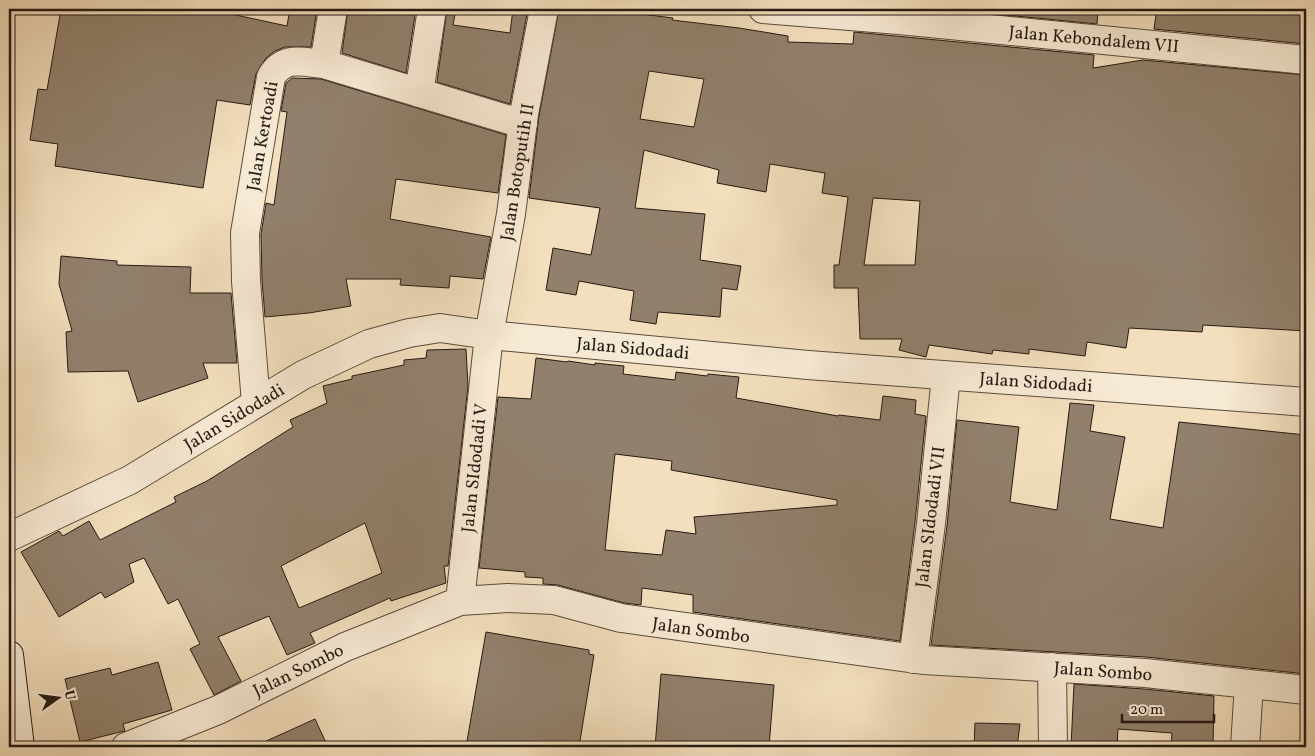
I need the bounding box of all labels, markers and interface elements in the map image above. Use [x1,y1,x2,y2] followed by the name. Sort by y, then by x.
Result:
[1008,21,1180,60] street label: Jalan Kebondalem VII
[241,79,285,193] street label: Jalan Kertoadi
[495,101,542,243] street label: Jalan Botoputih II
[575,332,690,367] street label: Jalan Sidodadi
[978,367,1093,400] street label: Jalan Sidodadi
[180,378,290,458] street label: Jalan Sidodadi
[456,402,495,534] street label: Jalan SIdodadi V
[910,445,953,589] street label: Jalan SIdodadi VII
[650,612,751,651] street label: Jalan Sombo
[249,639,348,704] street label: Jalan Sombo
[1053,657,1153,688] street label: Jalan Sombo
[32,674,82,724] north arrow
[59,688,80,703] text: U
[1122,691,1215,723] scale bar
[1130,700,1163,721] text: 20 m

